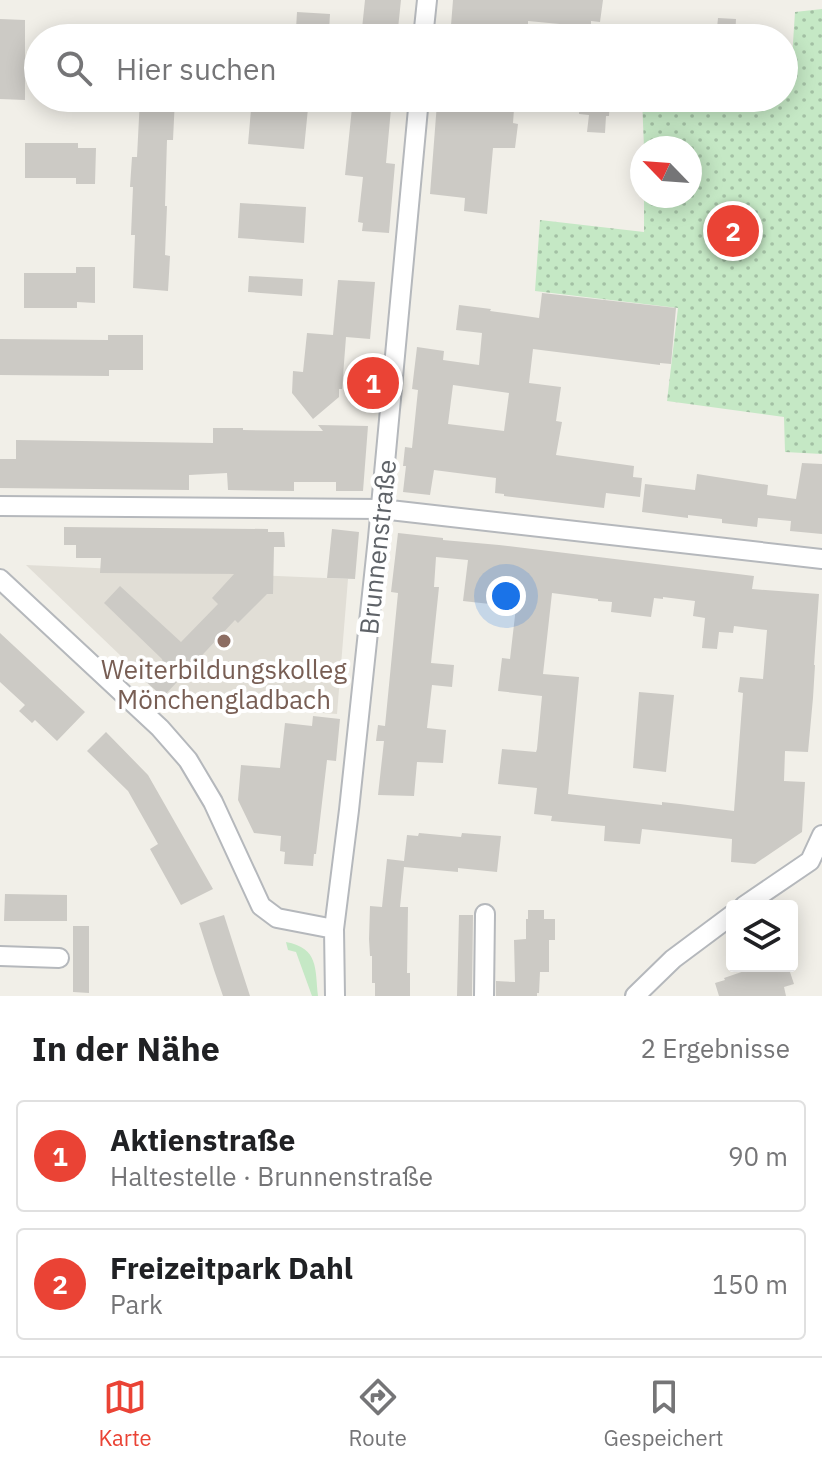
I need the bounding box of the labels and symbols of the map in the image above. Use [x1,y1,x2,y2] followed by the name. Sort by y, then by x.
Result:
[630,136,702,208] north arrow
[707,201,759,261] pin: 2
[347,353,399,413] pin: 1
[351,458,403,636] street label: Brunnenstraße
[486,576,526,616] your location
[215,632,233,650] marker: Weiterbildungskolleg Mönchengladbach
[101,652,347,716] place label: Weiterbildungskolleg Mönchengladbach

